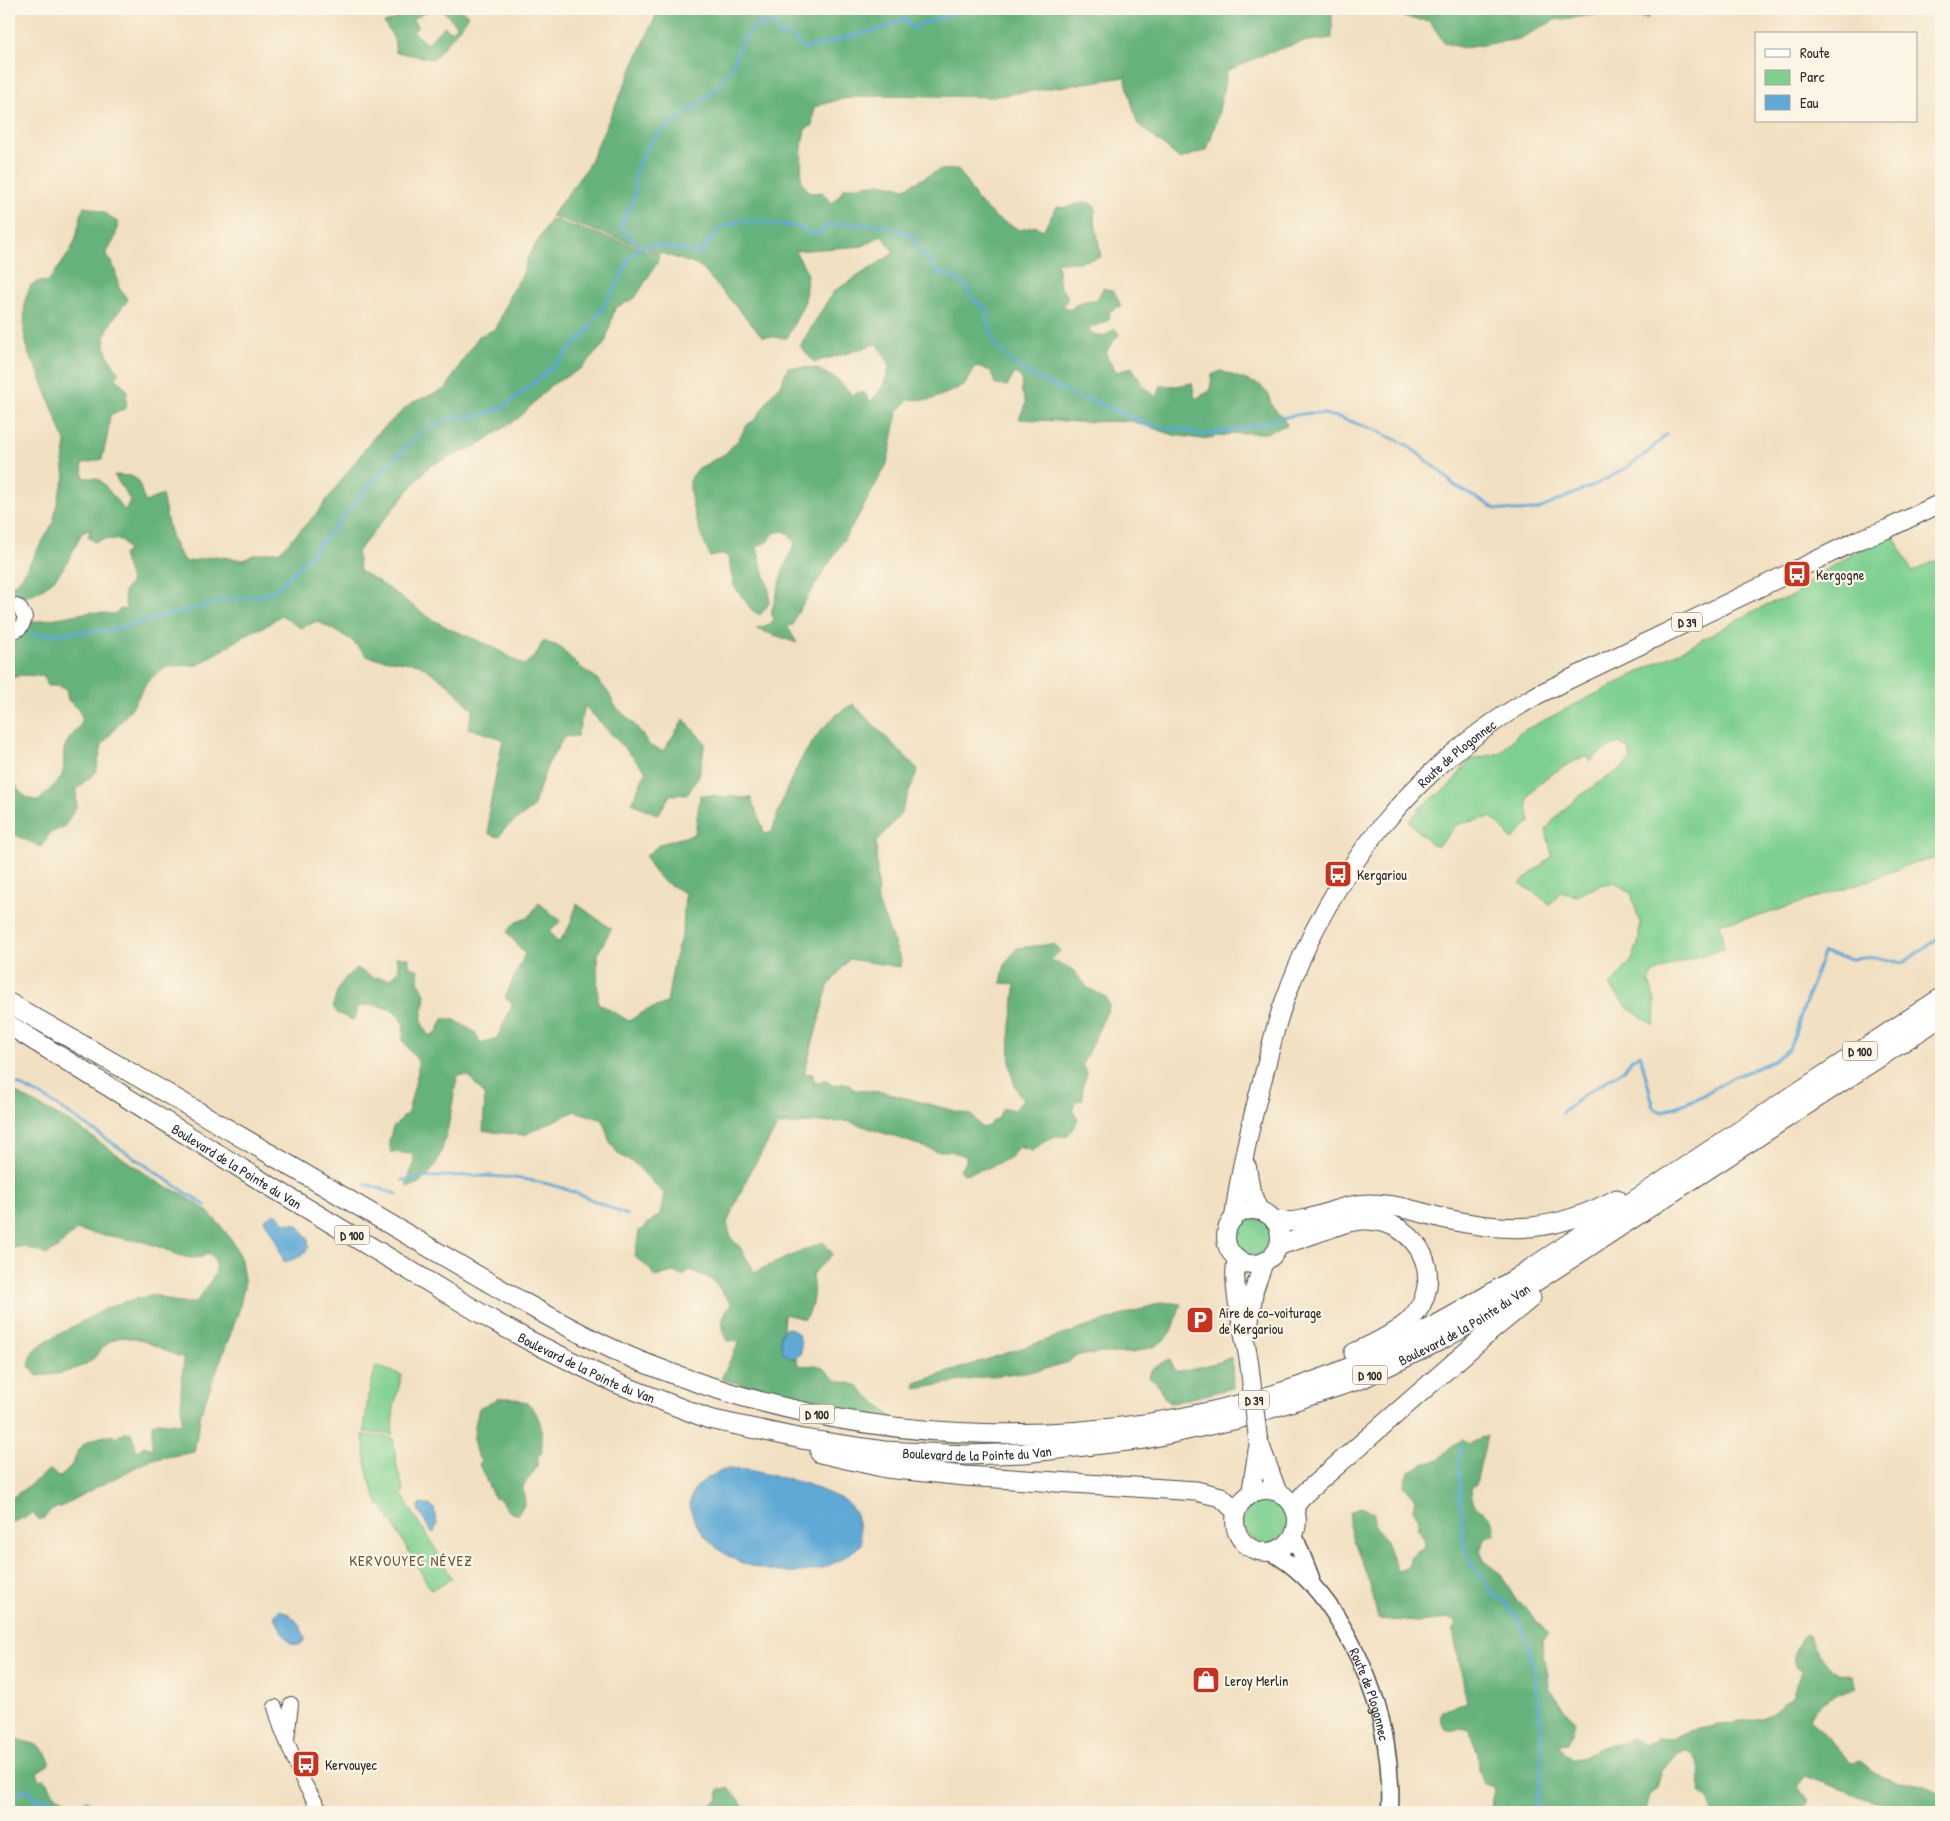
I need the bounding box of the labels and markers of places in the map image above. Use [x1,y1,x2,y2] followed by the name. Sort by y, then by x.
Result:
[1782,559,1812,589] bus stop icon: Kergogne
[1816,565,1865,585] place label: Kergogne
[1323,859,1353,889] bus stop icon: Kergariou
[1357,865,1407,885] place label: Kergariou
[1219,1303,1322,1339] place label: Aire de co-voiturage de Kergariou
[1185,1305,1215,1335] parking icon: Aire de co-voiturage de Kergariou
[1191,1665,1221,1695] shop icon: Leroy Merlin
[1225,1671,1288,1691] place label: Leroy Merlin
[291,1749,321,1779] bus stop icon: Kervouyec
[325,1755,378,1775] place label: Kervouyec

